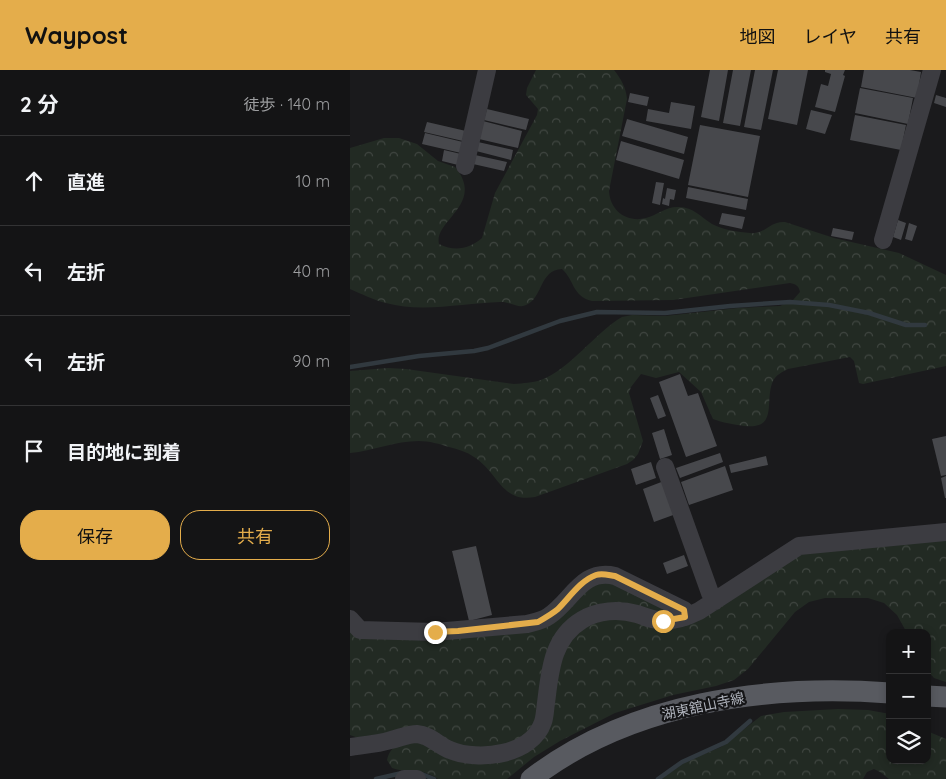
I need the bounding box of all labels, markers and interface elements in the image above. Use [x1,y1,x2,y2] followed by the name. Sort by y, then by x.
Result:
[25,20,128,50] text: Waypost
[740,25,776,48] text: 地図
[804,25,857,48] text: レイヤ
[885,25,921,48] text: 共有
[20,91,59,117] text: 2 分
[244,94,330,114] text: 徒歩 · 140 m
[20,167,48,195] icon: ahead
[67,170,105,194] text: 直進
[296,171,330,191] text: 10 m
[20,257,48,285] icon: left
[67,260,105,284] text: 左折
[293,261,330,281] text: 40 m
[20,347,48,375] icon: left
[67,350,105,374] text: 左折
[293,351,330,371] text: 90 m
[20,437,48,465] icon: arrive
[67,440,181,464] text: 目的地に到着
[20,510,170,560] button: 保存
[180,510,330,560] button: 共有
[652,610,675,633] route start
[424,621,447,644] route end
[886,629,931,764] map controls
[886,629,931,674] button: +
[886,674,931,719] button: −
[660,688,746,724] street label: 湖東舘山寺線
[886,719,931,764] button: layers

